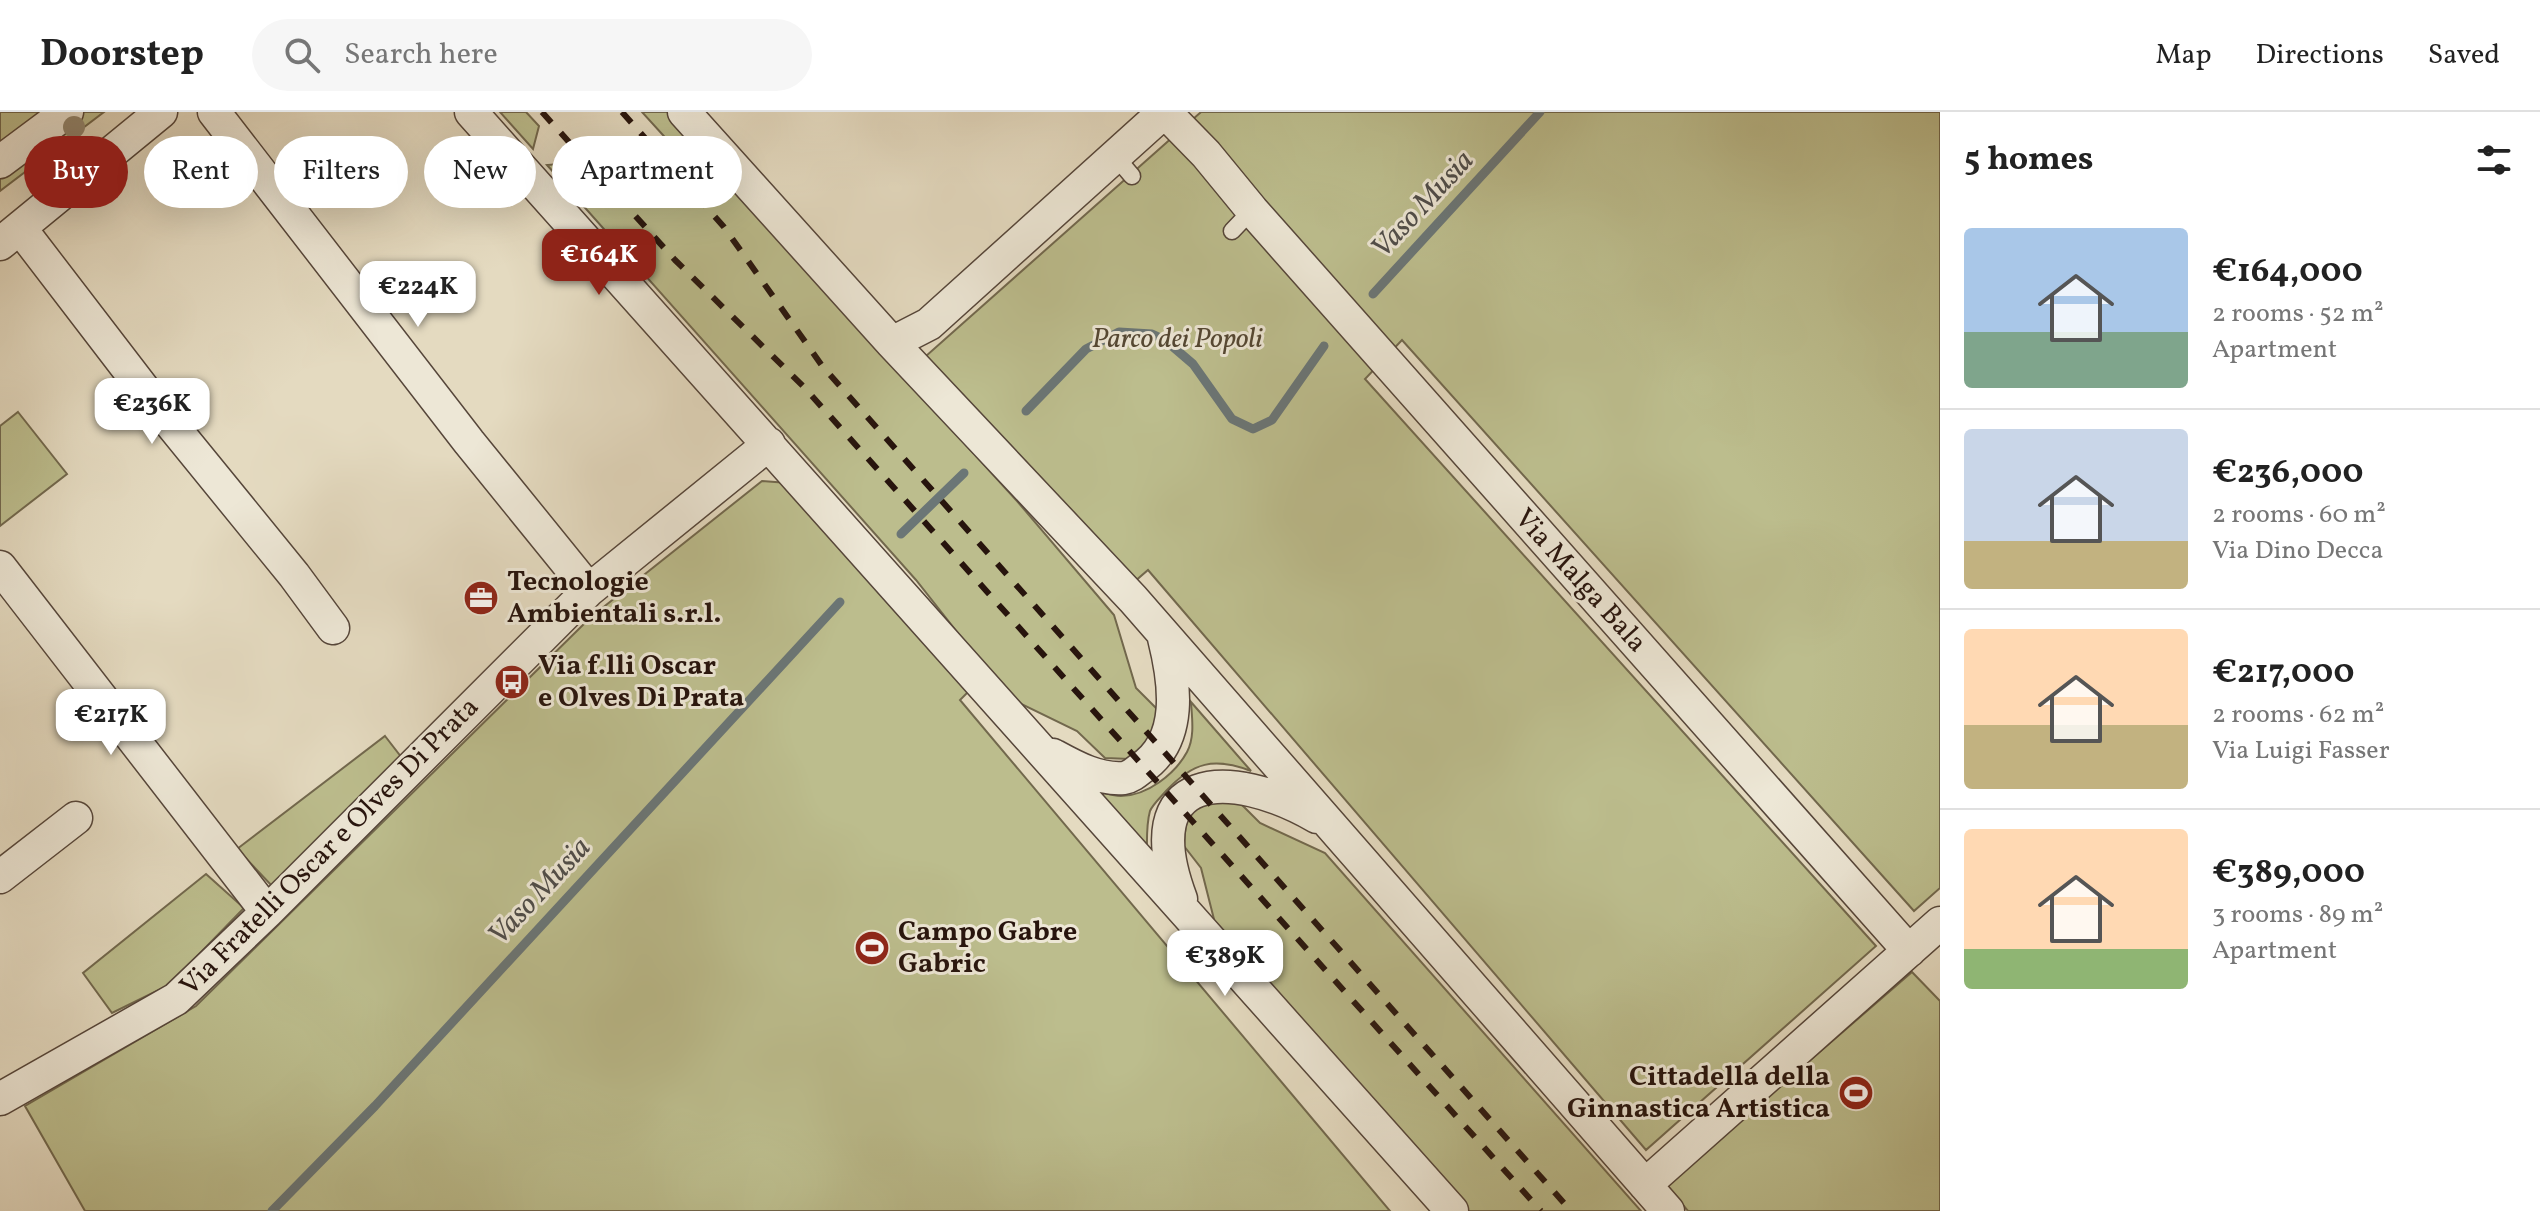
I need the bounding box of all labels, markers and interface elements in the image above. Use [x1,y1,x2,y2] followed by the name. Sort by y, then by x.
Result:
[252,19,812,91] search box
[40,29,204,82] text: Doorstep
[280,33,324,77] icon: search
[344,34,498,76] text: Search here
[2156,36,2212,75] text: Map
[2256,36,2384,75] text: Directions
[2428,36,2500,75] text: Saved
[24,136,128,208] chip: Buy
[144,136,258,208] chip: Rent
[274,136,408,208] chip: Filters
[424,136,536,208] chip: New
[552,136,742,208] chip: Apartment
[1964,137,2094,184] text: 5 homes
[2472,138,2516,182] icon: filters
[1362,141,1484,269] water label: Vaso Musia
[543,229,655,297] pin: €164K
[560,237,638,273] text: €164K
[2212,249,2363,296] text: €164,000
[2028,260,2124,356] icon: home
[362,261,474,329] pin: €224K
[378,269,458,305] text: €224K
[2212,296,2384,332] text: 2 rooms · 52 m²
[1092,320,1263,359] park label: Parco dei Popoli
[2212,332,2337,368] text: Apartment
[96,378,208,446] pin: €236K
[113,386,191,422] text: €236K
[2212,450,2364,497] text: €236,000
[2028,461,2124,557] icon: home
[2212,497,2386,533] text: 2 rooms · 60 m²
[1505,500,1655,662] street label: Via Malga Bala
[2212,533,2383,569] text: Via Dino Decca
[507,563,722,634] place label: Tecnologie Ambientali s.r.l.
[462,579,500,617] office icon: Tecnologie Ambientali s.r.l.
[538,647,744,718] place label: Via f.lli Oscar e Olves Di Prata
[2212,650,2355,697] text: €217,000
[2028,661,2124,757] icon: home
[493,663,531,701] bus stop icon: Via f.lli Oscar e Olves Di Prata
[55,689,167,757] pin: €217K
[172,689,488,1005] street label: Via Fratelli Oscar e Olves Di Prata
[74,697,148,733] text: €217K
[2212,697,2384,733] text: 2 rooms · 62 m²
[2212,733,2390,769] text: Via Luigi Fasser
[479,828,601,956] water label: Vaso Musia
[2212,850,2365,897] text: €389,000
[2028,861,2124,957] icon: home
[2212,897,2383,933] text: 3 rooms · 89 m²
[898,913,1077,984] place label: Campo Gabre Gabric
[853,929,891,967] sports icon: Campo Gabre Gabric
[1169,930,1281,998] pin: €389K
[2212,933,2337,969] text: Apartment
[1185,938,1265,974] text: €389K
[1567,1058,1830,1129] place label: Cittadella della Ginnastica Artistica
[1837,1074,1875,1112] sports icon: Cittadella della Ginnastica Artistica

